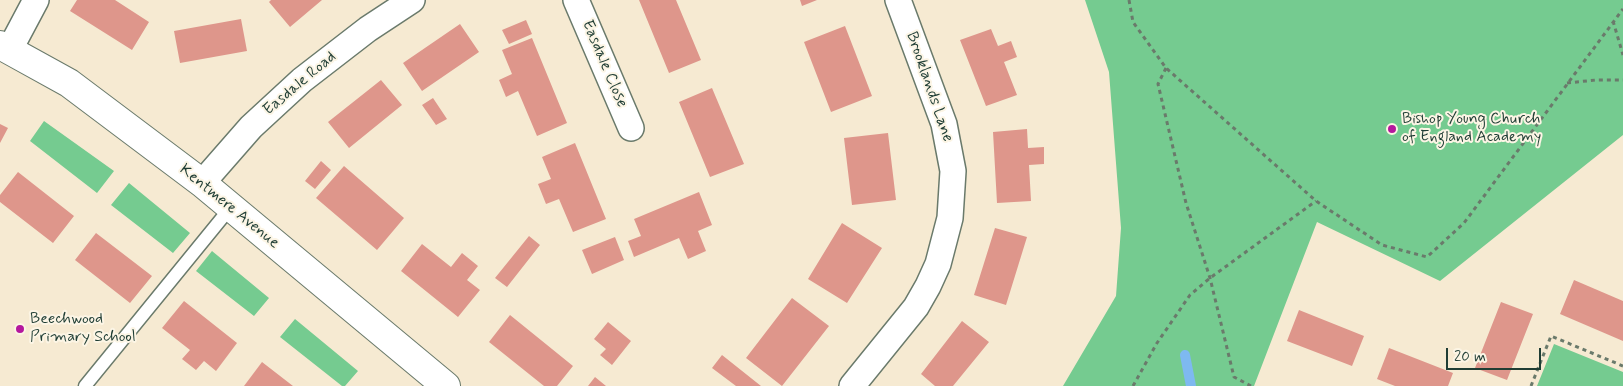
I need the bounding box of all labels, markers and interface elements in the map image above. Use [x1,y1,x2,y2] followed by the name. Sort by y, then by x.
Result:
[577,18,631,110] street label: Easdale Close
[901,29,957,145] street label: Brooklands Lane
[260,48,340,120] street label: Easdale Road
[1402,110,1541,148] place label: Bishop Young Church of England Academy
[1386,123,1398,135] marker: Bishop Young Church of England Academy
[175,161,283,253] street label: Kentmere Avenue
[30,310,136,348] place label: Beechwood Primary School
[14,323,26,335] marker: Beechwood Primary School
[1448,338,1543,370] scale bar
[1454,347,1486,367] text: 20 m

